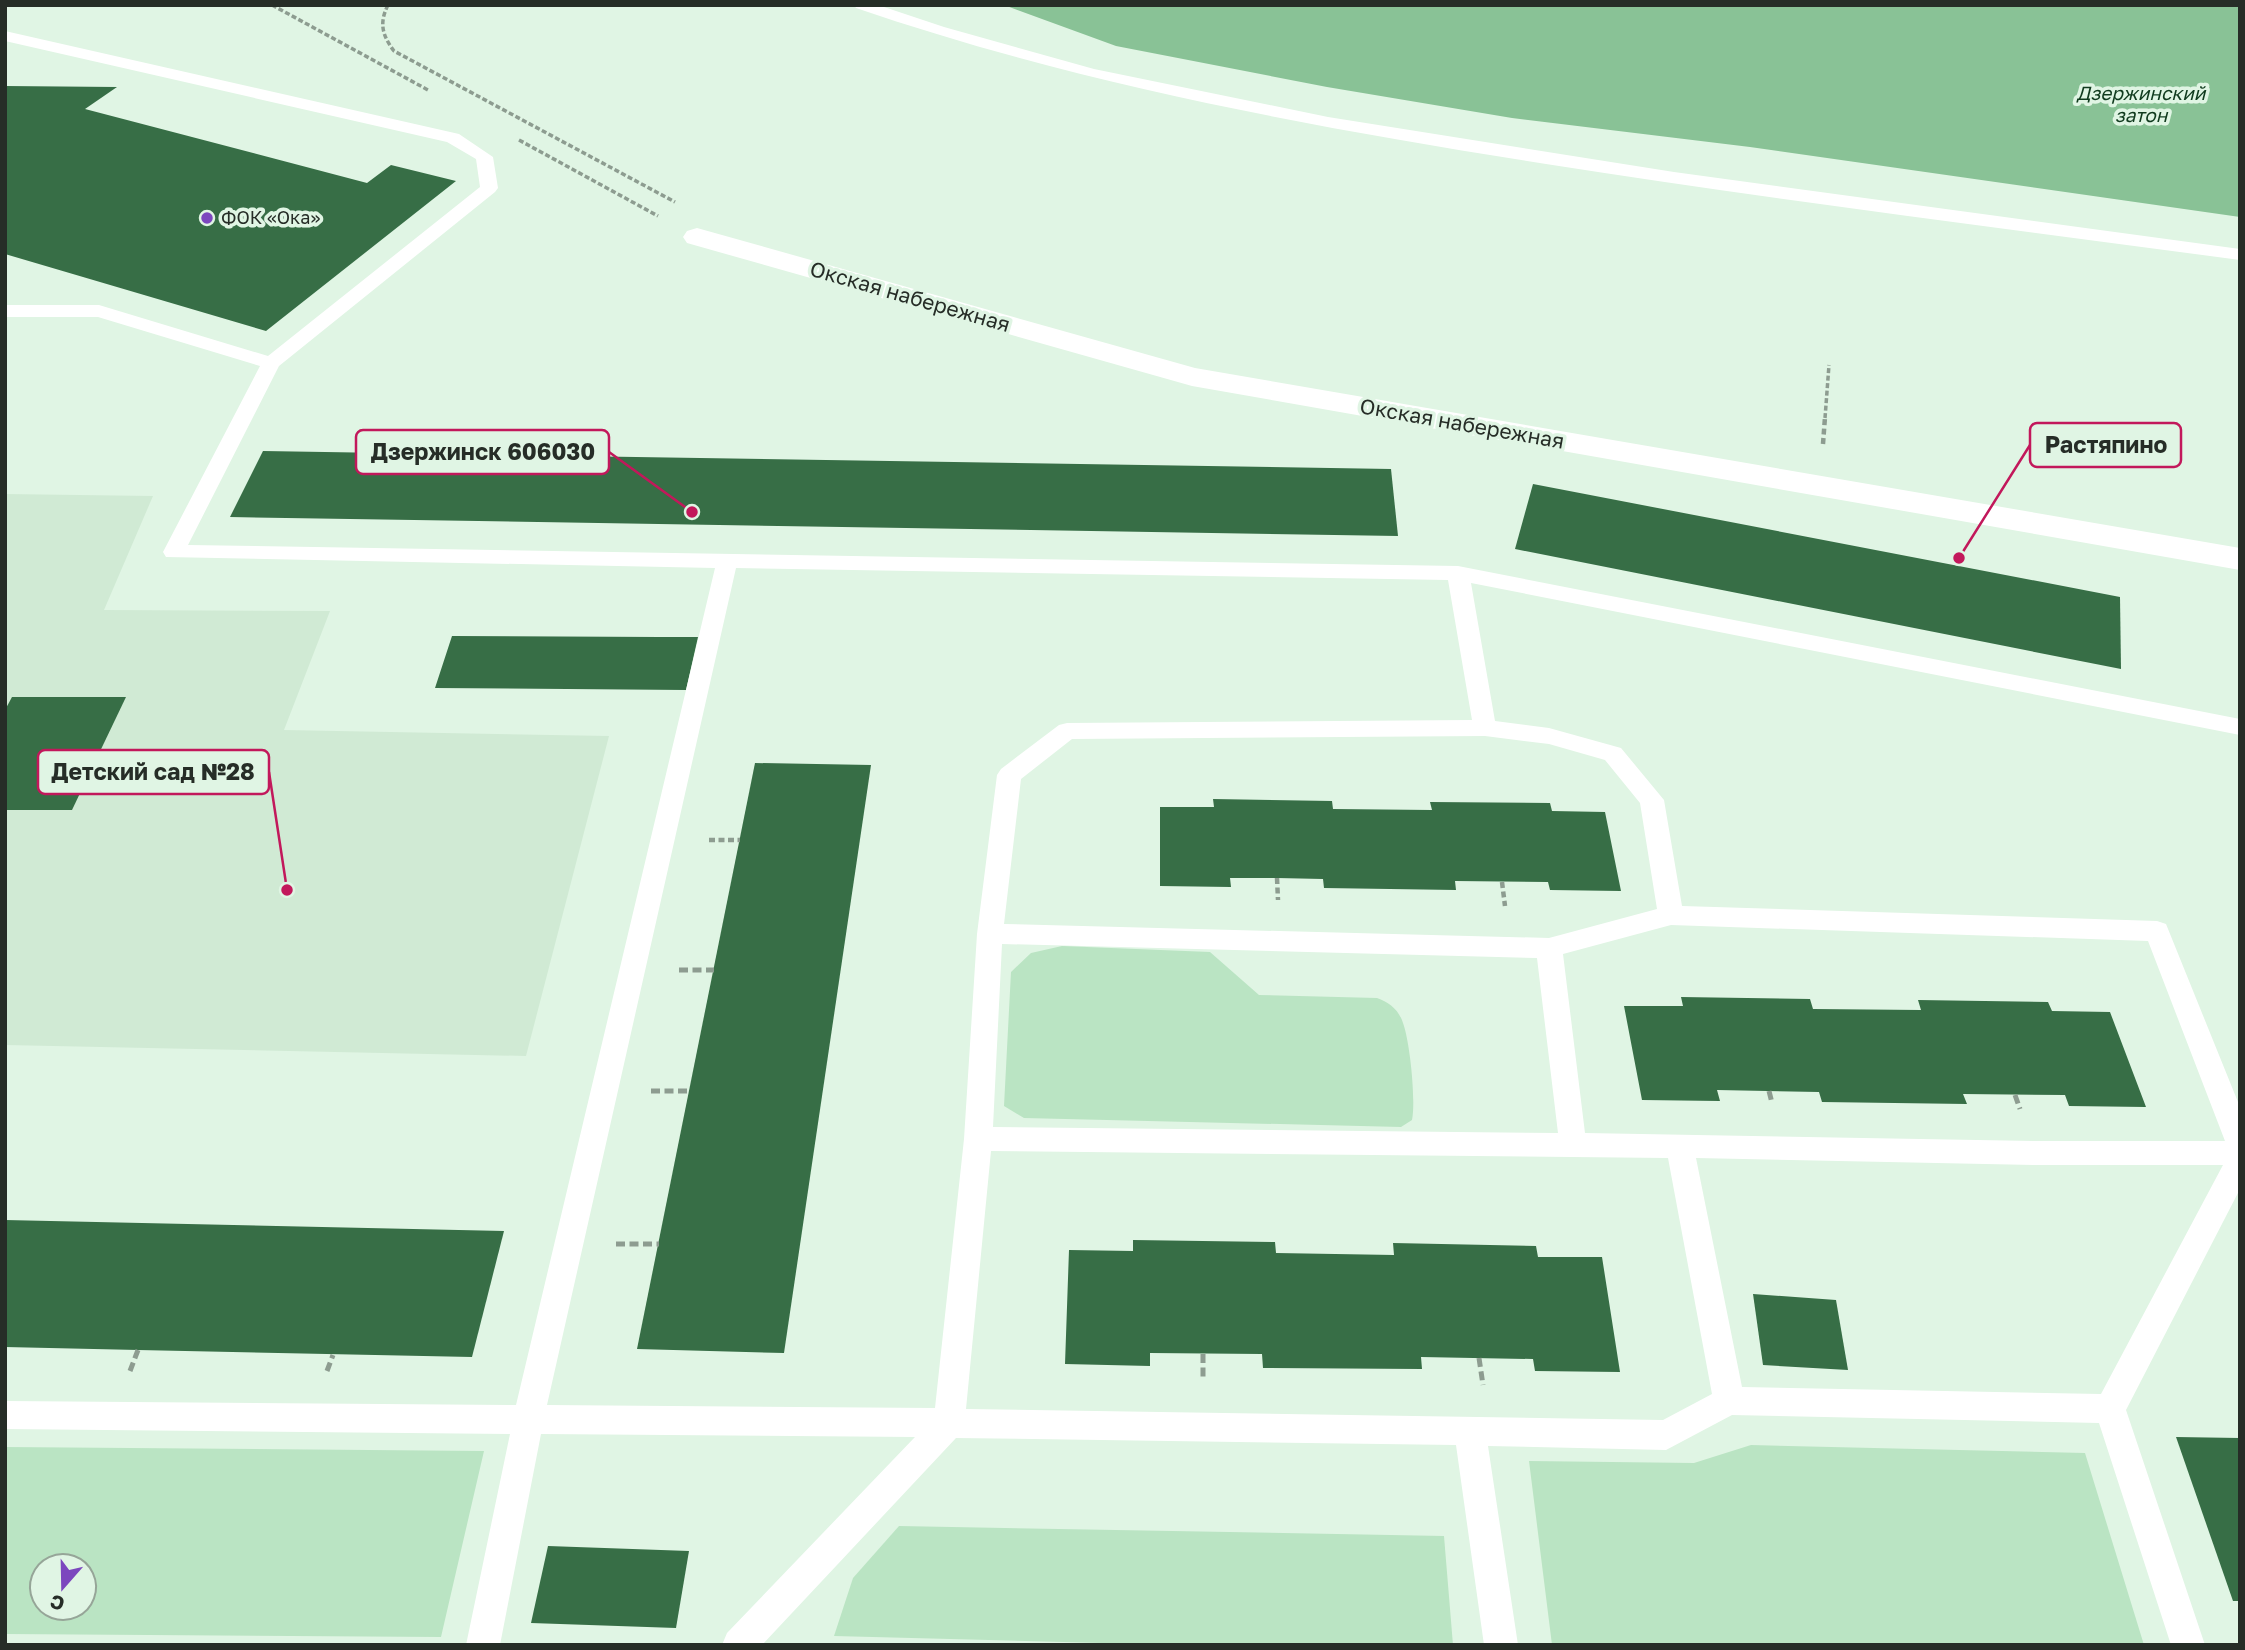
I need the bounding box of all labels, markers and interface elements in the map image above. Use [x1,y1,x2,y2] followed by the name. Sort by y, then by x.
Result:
[2076,81,2207,126] water label: Дзержинский затон
[221,206,320,228] place label: ФОК «Ока»
[199,210,215,226] marker: ФОК «Ока»
[807,255,1013,337] street label: Окская набережная
[1358,392,1566,454] street label: Окская набережная
[2030,423,2181,467] callout: Растяпино
[356,430,609,474] callout: Дзержинск 606030
[2045,430,2167,458] text: Растяпино
[371,437,595,465] text: Дзержинск 606030
[38,750,269,794] callout: Детский сад №28
[51,757,255,785] text: Детский сад №28
[28,1552,98,1622] north arrow
[47,1590,67,1617] text: С

